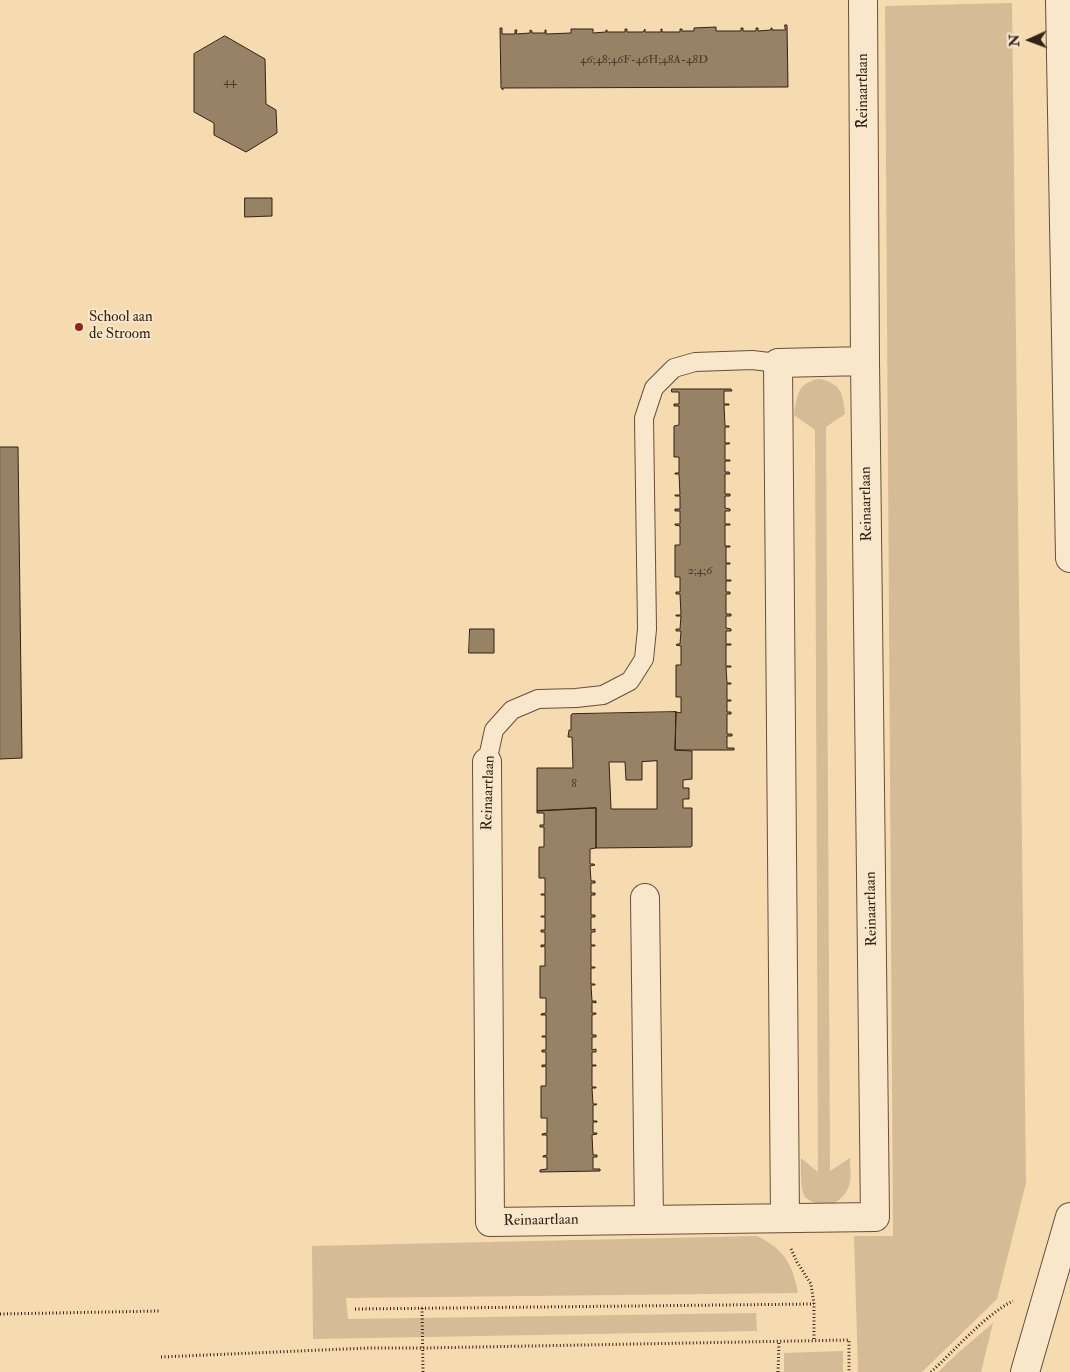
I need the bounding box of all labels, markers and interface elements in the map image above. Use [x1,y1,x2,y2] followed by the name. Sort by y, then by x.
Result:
[1005,15,1055,65] north arrow
[1006,34,1023,47] text: N
[580,53,708,67] house number: 46;48;46F-46H;48A-48D
[855,53,873,129] street label: Reinaartlaan
[224,75,236,89] house number: 44
[89,309,153,344] place label: School aan de Stroom
[73,321,85,333] marker: School aan de Stroom
[857,466,877,542] street label: Reinaartlaan
[688,564,712,578] house number: 2;4;6
[479,755,499,831] street label: Reinaartlaan
[571,777,577,791] house number: 8
[862,871,882,947] street label: Reinaartlaan
[503,1211,579,1231] street label: Reinaartlaan

